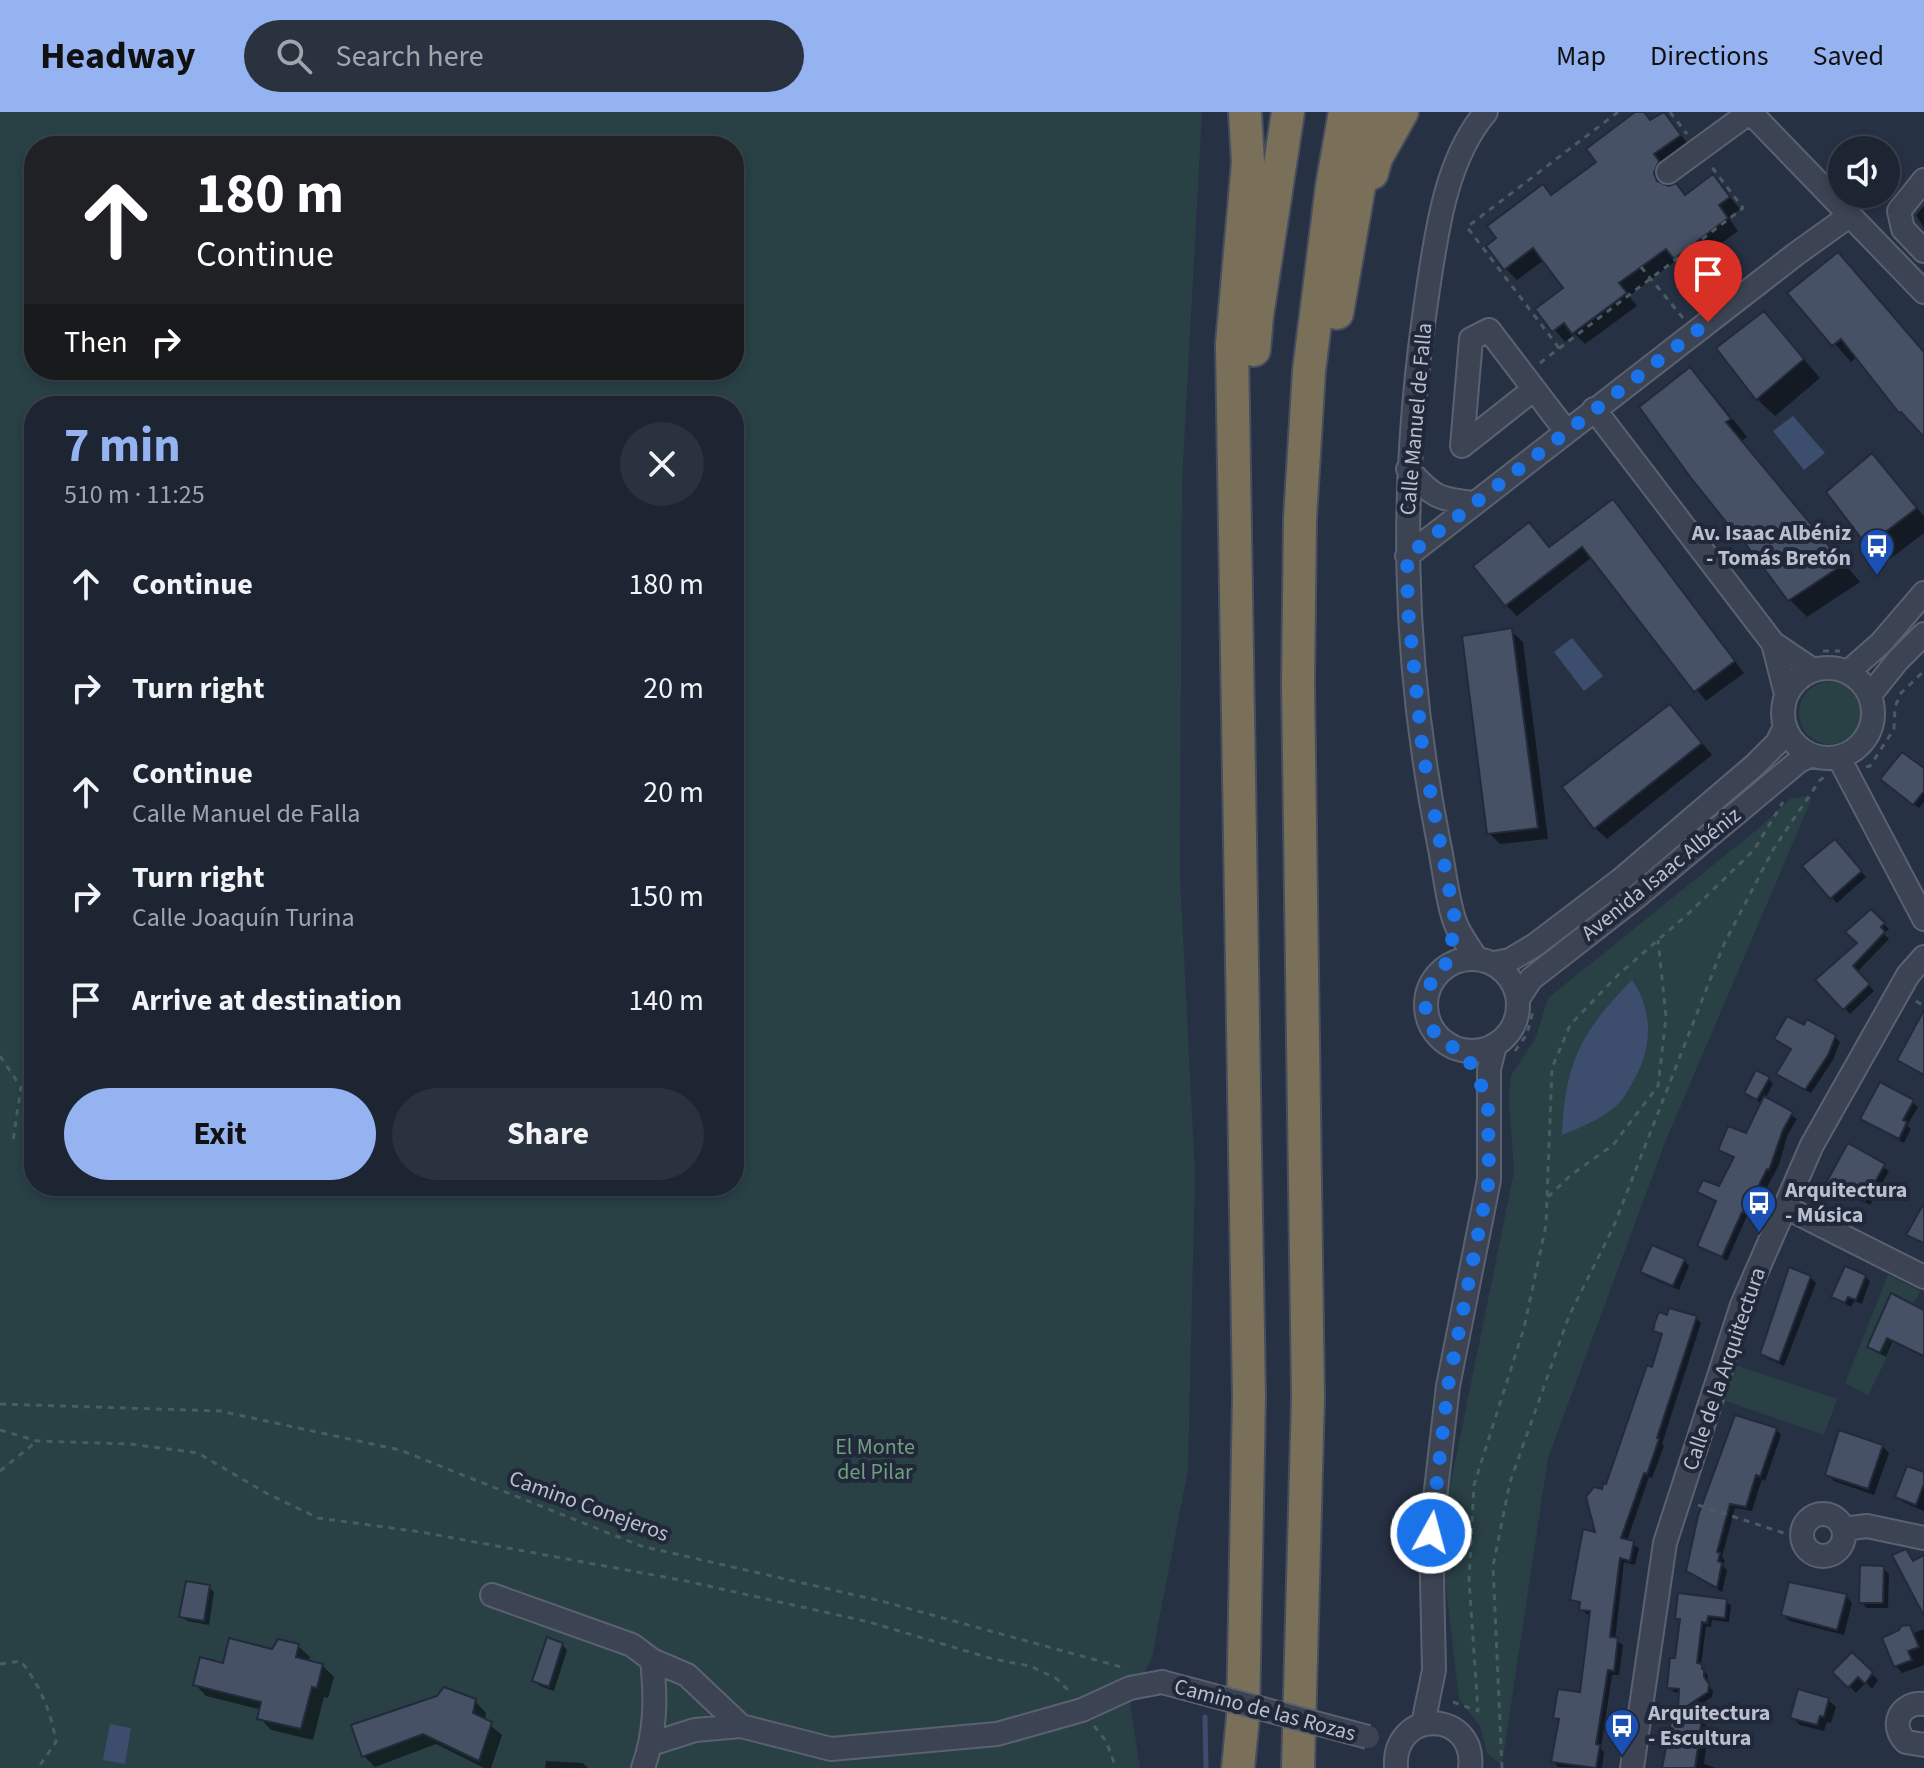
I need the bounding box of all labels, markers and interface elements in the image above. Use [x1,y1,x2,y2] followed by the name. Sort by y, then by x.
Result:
[244,20,804,92] search box
[40,29,196,83] text: Headway
[272,34,316,78] icon: search
[336,35,484,78] text: Search here
[1556,36,1606,76] text: Map
[1650,36,1769,76] text: Directions
[1813,36,1884,76] text: Saved
[1828,136,1900,208] map controls
[1828,136,1900,208] button: sound
[196,155,344,234] text: 180 m
[64,168,168,272] icon: ahead
[196,229,334,280] text: Continue
[1674,240,1742,322] pin
[1686,252,1730,296] icon: arrive
[144,320,188,364] icon: right
[64,321,128,364] text: Then
[1392,321,1440,517] street label: Calle Manuel de Falla
[64,412,181,480] text: 7 min
[620,422,704,506] button: close
[64,476,205,513] text: 510 m · 11:25
[1691,517,1851,574] place label: Av. Isaac Albéniz - Tomás Bretón
[1858,527,1896,577] bus stop icon: Av. Isaac Albéniz - Tomás Bretón
[64,562,108,606] icon: ahead
[132,563,253,606] text: Continue
[628,563,704,606] text: 180 m
[64,666,108,710] icon: right
[132,667,264,710] text: Turn right
[643,667,704,710] text: 20 m
[132,752,253,795] text: Continue
[64,770,108,814] icon: ahead
[643,771,704,814] text: 20 m
[132,795,360,832] text: Calle Manuel de Falla
[1574,800,1748,948] street label: Avenida Isaac Albéniz
[132,856,264,899] text: Turn right
[64,874,108,918] icon: right
[628,875,704,918] text: 150 m
[132,899,355,936] text: Calle Joaquín Turina
[64,978,108,1022] icon: arrive
[132,979,402,1022] text: Arrive at destination
[628,979,704,1022] text: 140 m
[64,1088,376,1180] button: Exit
[392,1088,704,1180] button: Share
[1784,1174,1907,1231] place label: Arquitectura - Música
[1740,1184,1778,1234] bus stop icon: Arquitectura - Música
[1674,1263,1774,1475] street label: Calle de la Arquitectura
[835,1431,915,1488] park label: El Monte del Pilar
[505,1462,673,1550] street label: Camino Conejeros
[1389,1491,1473,1575] position arrow
[1171,1670,1359,1750] street label: Camino de las Rozas
[1647,1697,1770,1754] place label: Arquitectura - Escultura
[1603,1707,1641,1757] bus stop icon: Arquitectura - Escultura

